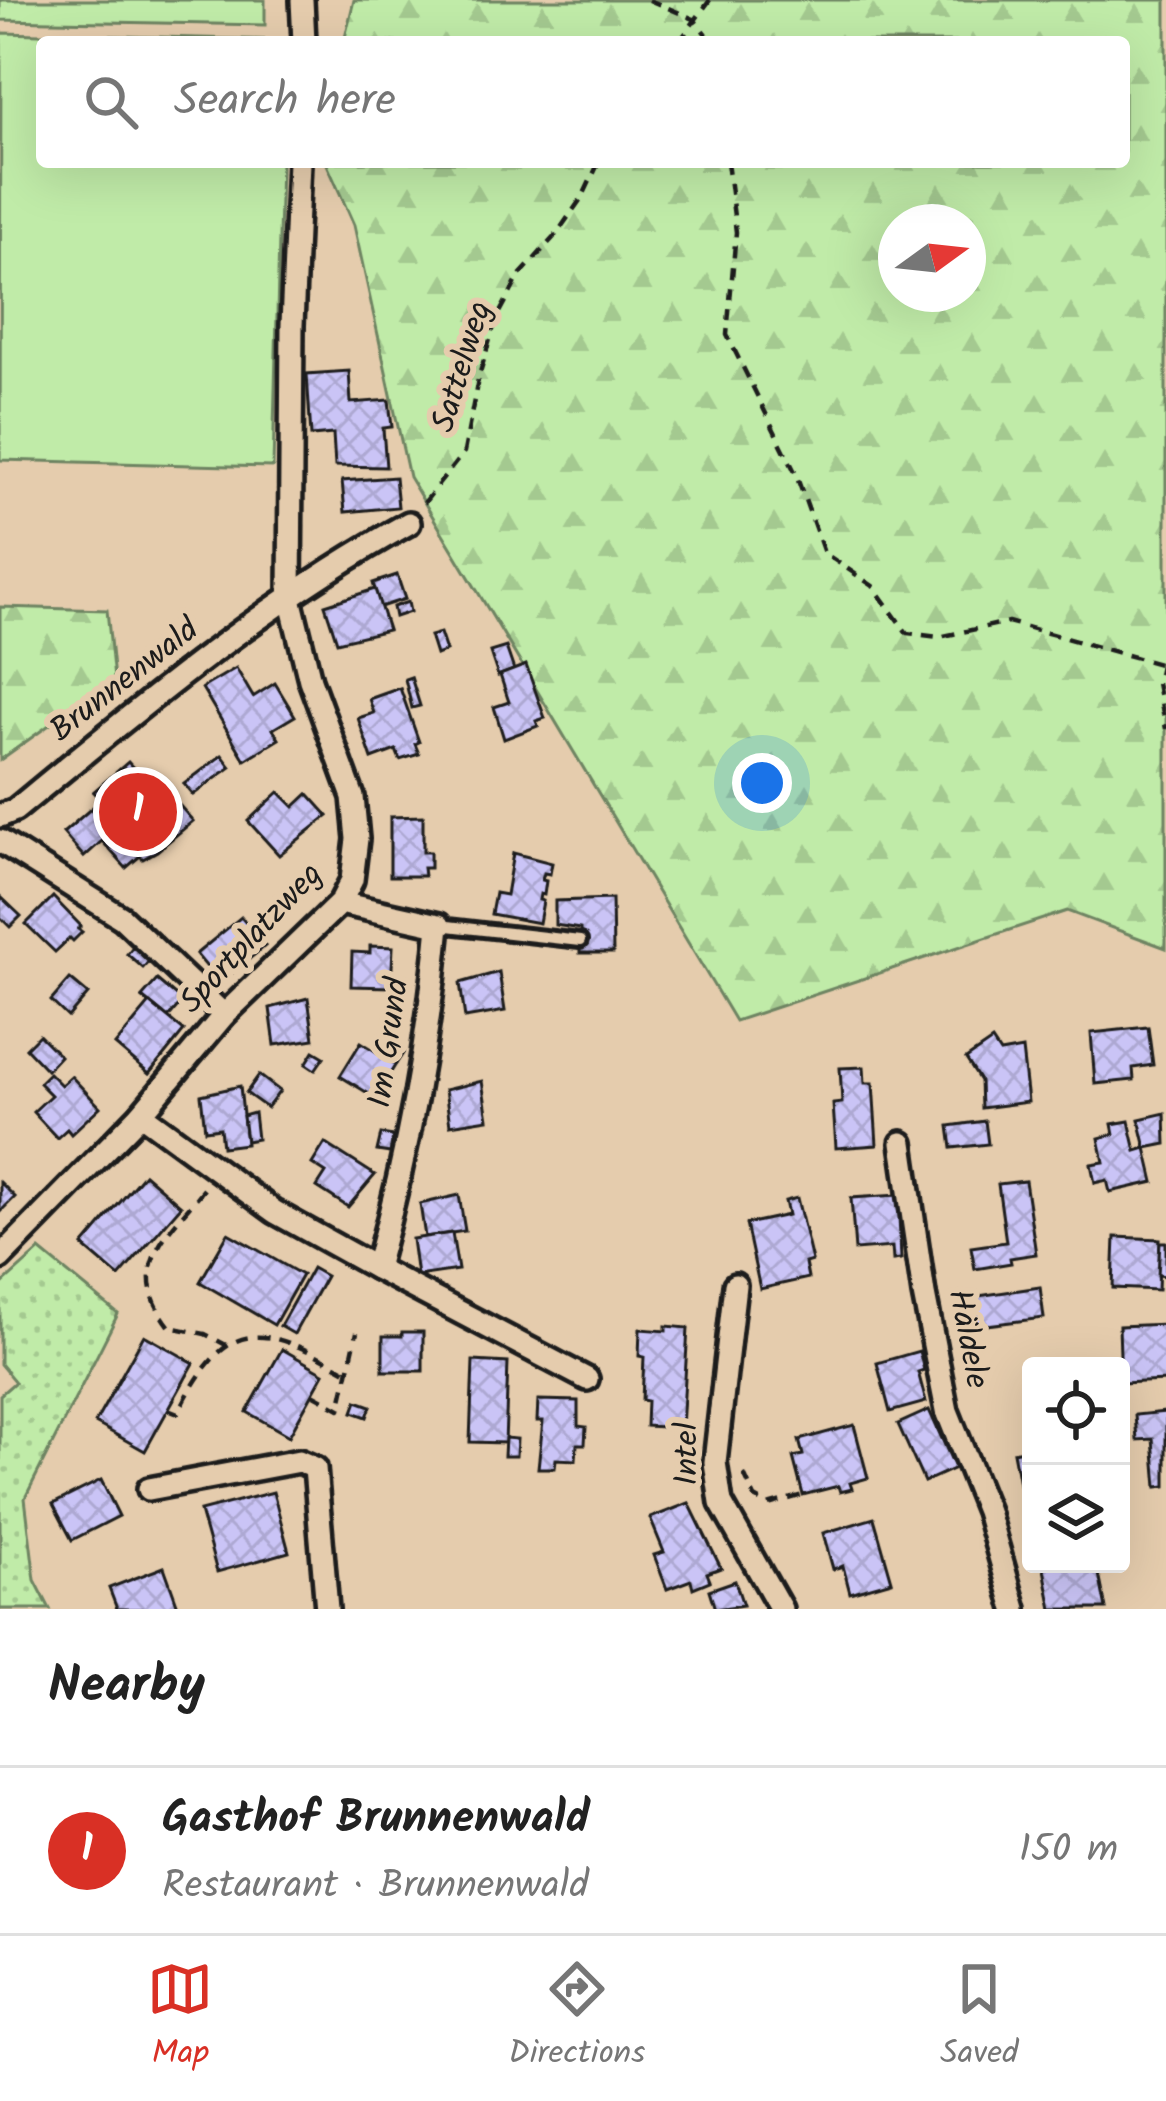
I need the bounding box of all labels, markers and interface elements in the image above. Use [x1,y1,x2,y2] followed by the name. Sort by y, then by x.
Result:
[36,36,1130,168] search box
[174,66,396,138] text: Search here
[78,69,144,135] icon: search
[878,204,986,312] north arrow
[418,295,508,439] street label: Sattelweg
[39,604,213,757] street label: Brunnenwald
[732,753,792,813] your location
[99,767,177,857] pin: 1
[167,851,337,1027] street label: Sportplatzweg
[355,973,426,1111] street label: Im Grund
[931,1285,1003,1393] street label: Häldele
[1022,1357,1130,1573] map controls
[1022,1357,1130,1465] button: locate
[662,1422,715,1486] street label: Intel
[1022,1465,1130,1573] button: layers
[48,1647,205,1728] text: Nearby
[162,1784,590,1856] text: Gasthof Brunnenwald
[81,1820,93,1882] text: 1
[1019,1820,1118,1882] text: 150 m
[162,1856,589,1918] text: Restaurant · Brunnenwald
[147,1956,213,2081] tab: Map
[508,1956,645,2081] tab: Directions
[940,1956,1019,2081] tab: Saved

